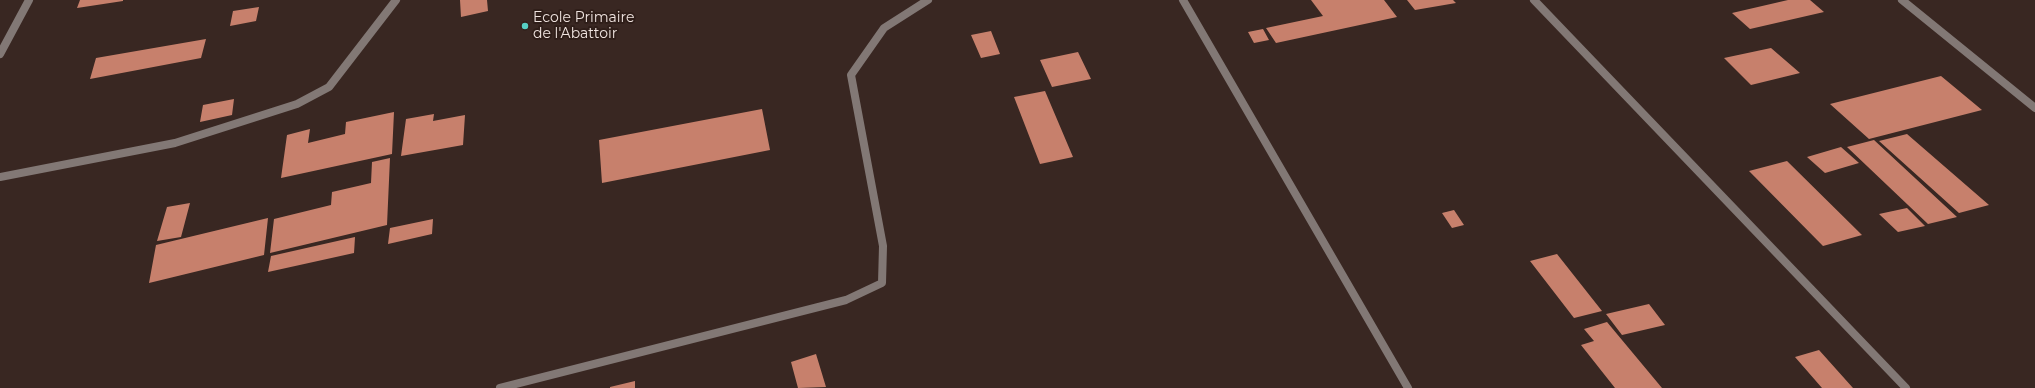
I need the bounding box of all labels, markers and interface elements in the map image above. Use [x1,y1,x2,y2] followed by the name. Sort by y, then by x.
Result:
[533,10,634,42] place label: Ecole Primaire de l'Abattoir
[520,21,530,31] marker: Ecole Primaire de l'Abattoir

